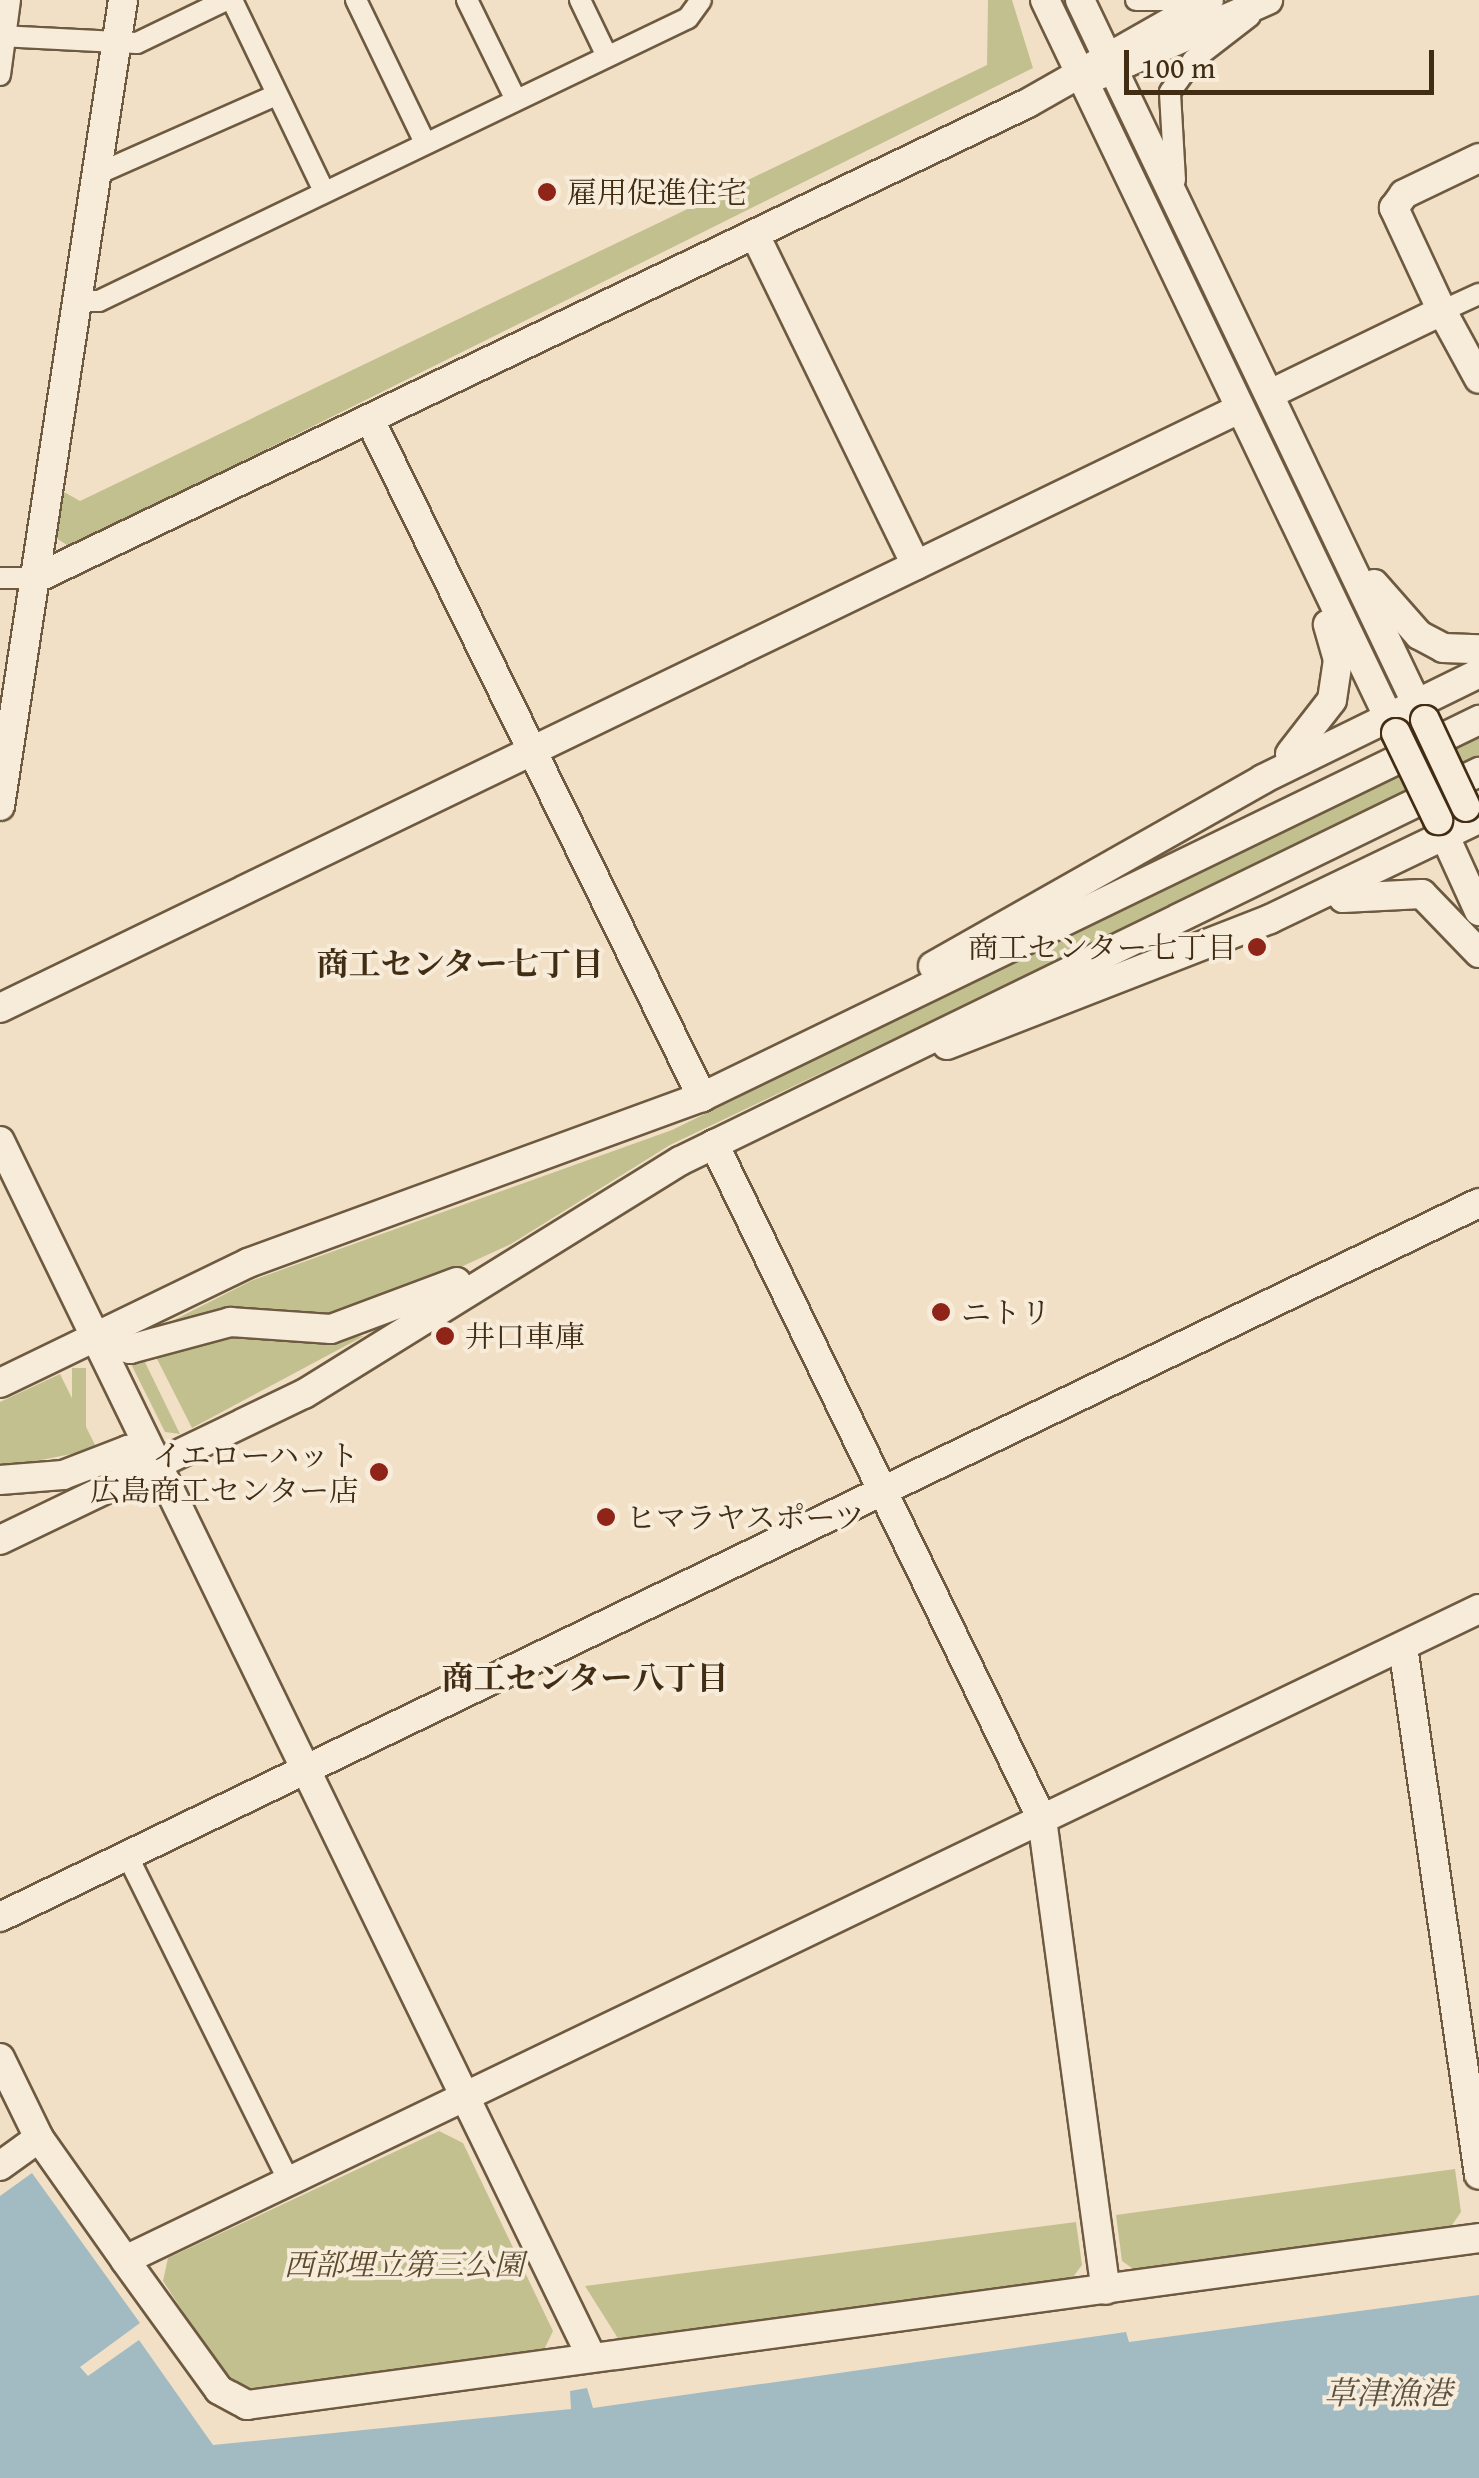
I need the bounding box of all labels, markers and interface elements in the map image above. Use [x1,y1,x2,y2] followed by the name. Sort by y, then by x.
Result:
[1129,30,1439,92] scale bar
[1141,45,1215,89] text: 100 m
[567,174,747,210] place label: 雇用促進住宅
[536,181,558,203] marker: 雇用促進住宅
[967,929,1237,965] place label: 商工センター七丁目
[1246,936,1268,958] marker: 商工センター七丁目
[316,945,604,983] district label: 商工センター七丁目
[961,1294,1051,1330] place label: ニトリ
[930,1301,952,1323] marker: ニトリ
[465,1318,585,1354] place label: 井口車庫
[434,1325,456,1347] marker: 井口車庫
[89,1437,359,1508] place label: イエローハット 広島商工センター店
[368,1461,390,1483] marker: イエローハット 広島商工センター店
[626,1499,866,1535] place label: ヒマラヤスポーツ
[595,1506,617,1528] marker: ヒマラヤスポーツ
[441,1659,729,1697] district label: 商工センター八丁目
[284,2246,524,2282] park label: 西部埋立第三公園
[1324,2374,1452,2412] water label: 草津漁港

